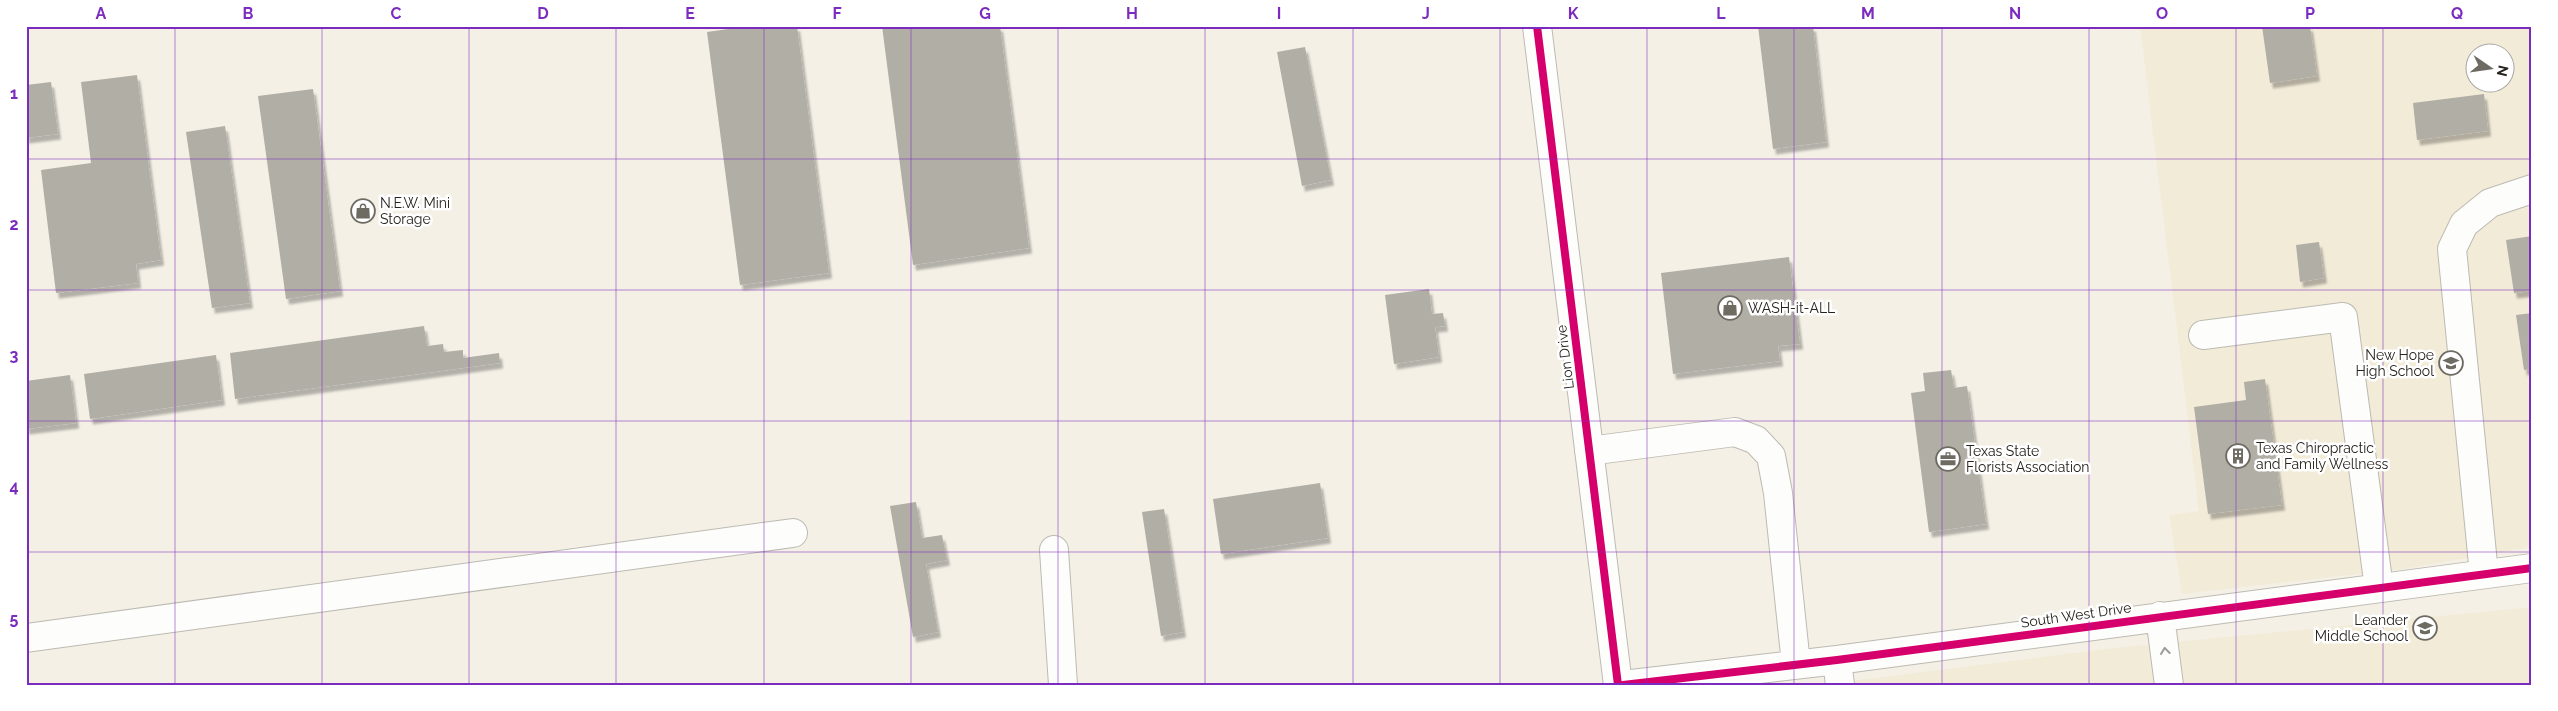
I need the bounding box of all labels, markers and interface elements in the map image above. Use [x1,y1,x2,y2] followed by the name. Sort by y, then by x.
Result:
[96,4,107,23] text: A
[243,4,254,23] text: B
[391,4,402,23] text: C
[537,4,549,23] text: D
[685,4,695,23] text: E
[832,4,842,23] text: F
[979,4,991,23] text: G
[1126,4,1138,23] text: H
[1277,4,1281,23] text: I
[1422,4,1430,23] text: J
[1568,4,1579,23] text: K
[1716,4,1726,23] text: L
[1861,4,1875,23] text: M
[2009,4,2021,23] text: N
[2156,4,2168,23] text: O
[2305,4,2315,23] text: P
[2451,4,2463,23] text: Q
[2466,42,2516,92] north arrow
[2494,64,2512,78] text: N
[10,84,18,103] text: 1
[380,195,450,227] place label: N.E.W. Mini Storage
[350,198,376,224] shop icon: N.E.W. Mini Storage
[9,215,19,234] text: 2
[1717,295,1743,321] shop icon: WASH-it-ALL
[1748,300,1835,316] place label: WASH-it-ALL
[1553,324,1577,390] street label: Lion Drive
[10,346,19,365] text: 3
[2355,347,2434,379] place label: New Hope High School
[2438,350,2464,376] school or university icon: New Hope High School
[2256,440,2389,472] place label: Texas Chiropractic and Family Wellness
[1966,443,2089,475] place label: Texas State Florists Association
[2225,443,2251,469] building icon: Texas Chiropractic and Family Wellness
[1935,446,1961,472] office icon: Texas State Florists Association
[9,477,19,496] text: 4
[2020,599,2132,631] street label: South West Drive
[10,609,19,628] text: 5
[2315,612,2408,644] place label: Leander Middle School
[2412,615,2438,641] school or university icon: Leander Middle School
[2160,646,2171,654] one-way arrow

